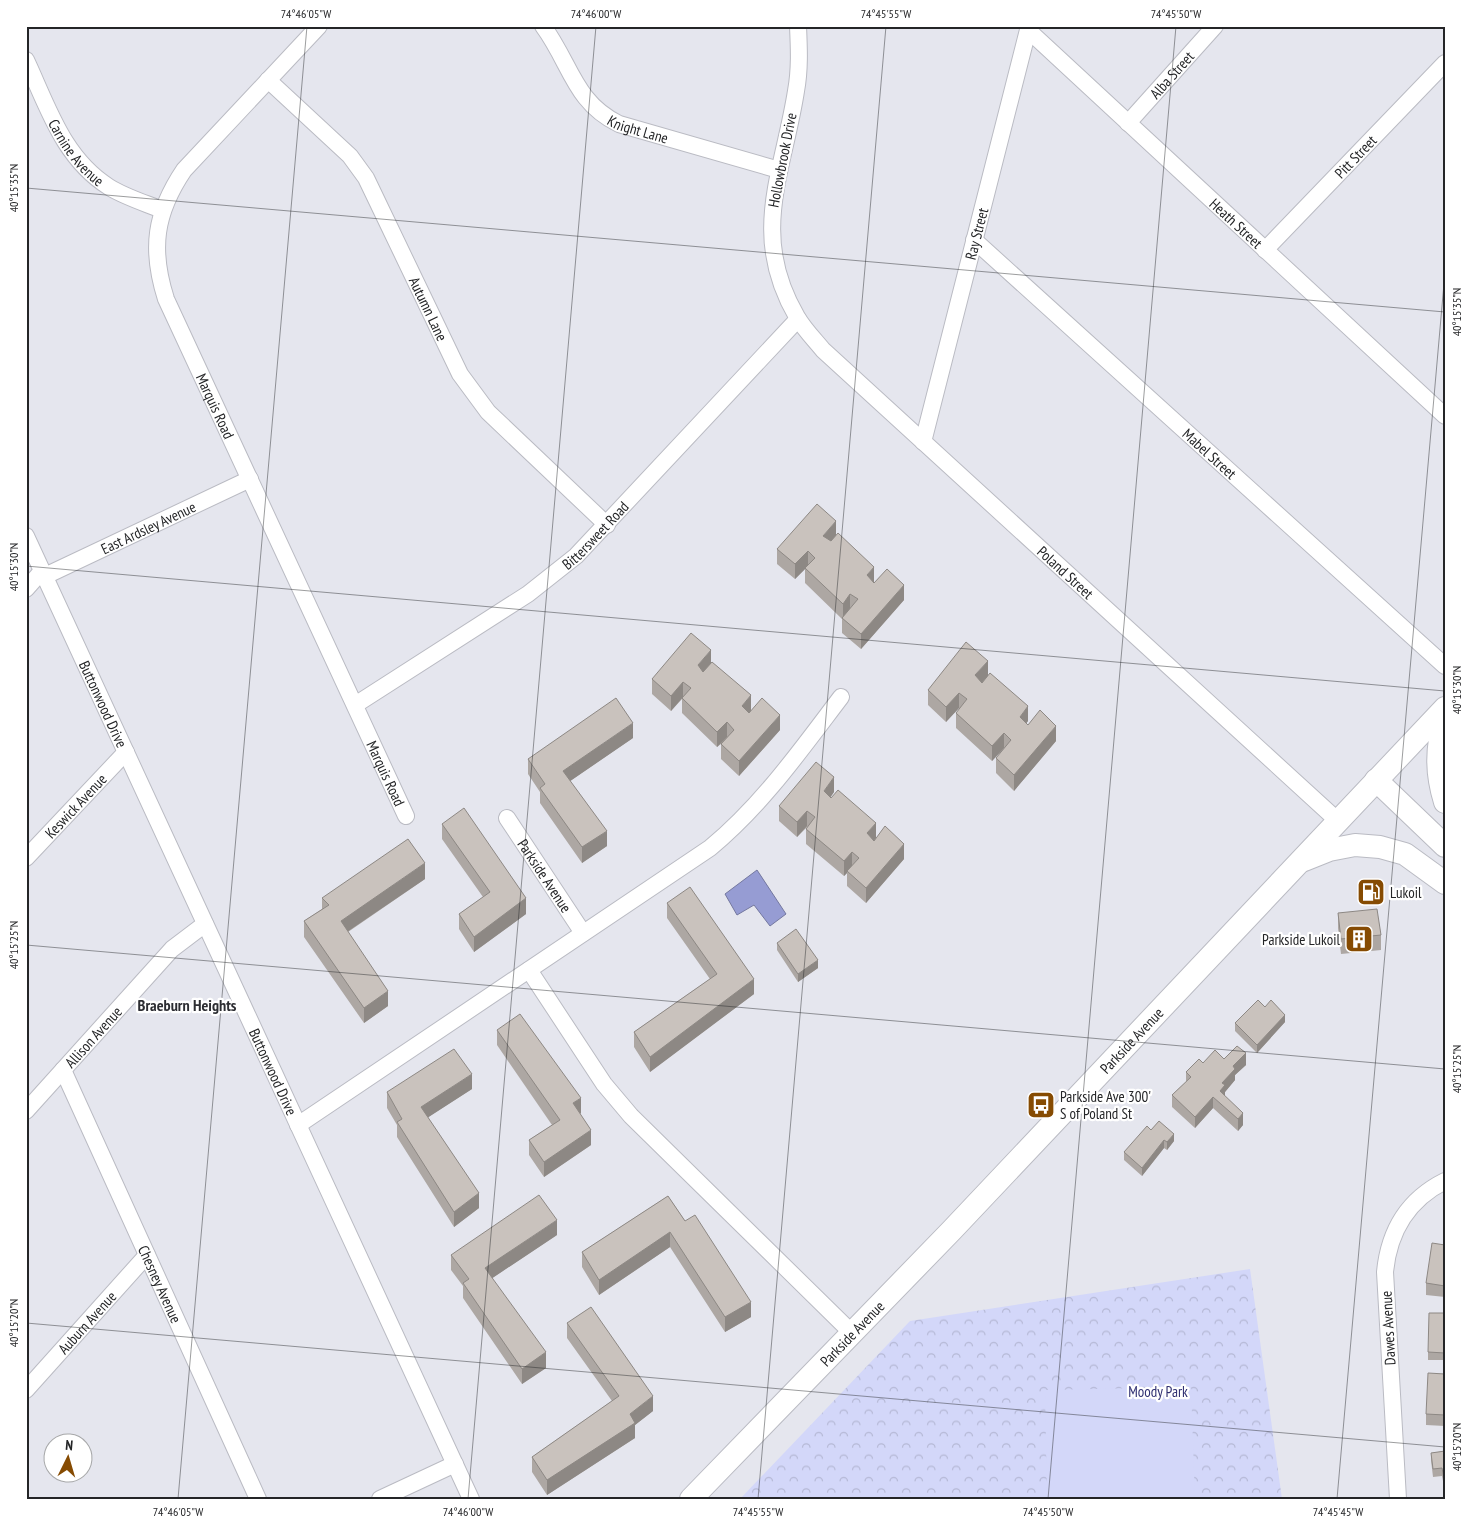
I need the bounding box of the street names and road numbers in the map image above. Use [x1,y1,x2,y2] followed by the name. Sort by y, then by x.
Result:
[1145,47,1198,102] street label: Alba Street
[604,110,670,147] street label: Knight Lane
[763,111,801,209] street label: Hollowbrook Drive
[45,116,108,190] street label: Carnine Avenue
[1330,131,1380,182] street label: Pitt Street
[1206,194,1267,252] street label: Heath Street
[960,206,992,262] street label: Ray Street
[405,274,452,344] street label: Autumn Lane
[192,370,239,442] street label: Marquis Road
[1179,424,1241,483] street label: Mabel Street
[98,497,199,558] street label: East Ardsley Avenue
[558,497,632,573] street label: Bittersweet Road
[1034,541,1098,603] street label: Poland Street
[75,658,132,750] street label: Buttonwood Drive
[363,738,409,809] street label: Marquis Road
[40,769,110,842] street label: Keswick Avenue
[514,835,576,916] street label: Parkside Avenue
[60,1002,126,1071] street label: Allison Avenue
[1096,1003,1167,1077] street label: Parkside Avenue
[245,1025,302,1118] street label: Buttonwood Drive
[134,1242,186,1326] street label: Chesney Avenue
[54,1287,120,1358] street label: Auburn Avenue
[1377,1290,1399,1366] street label: Dawes Avenue
[816,1296,888,1370] street label: Parkside Avenue

